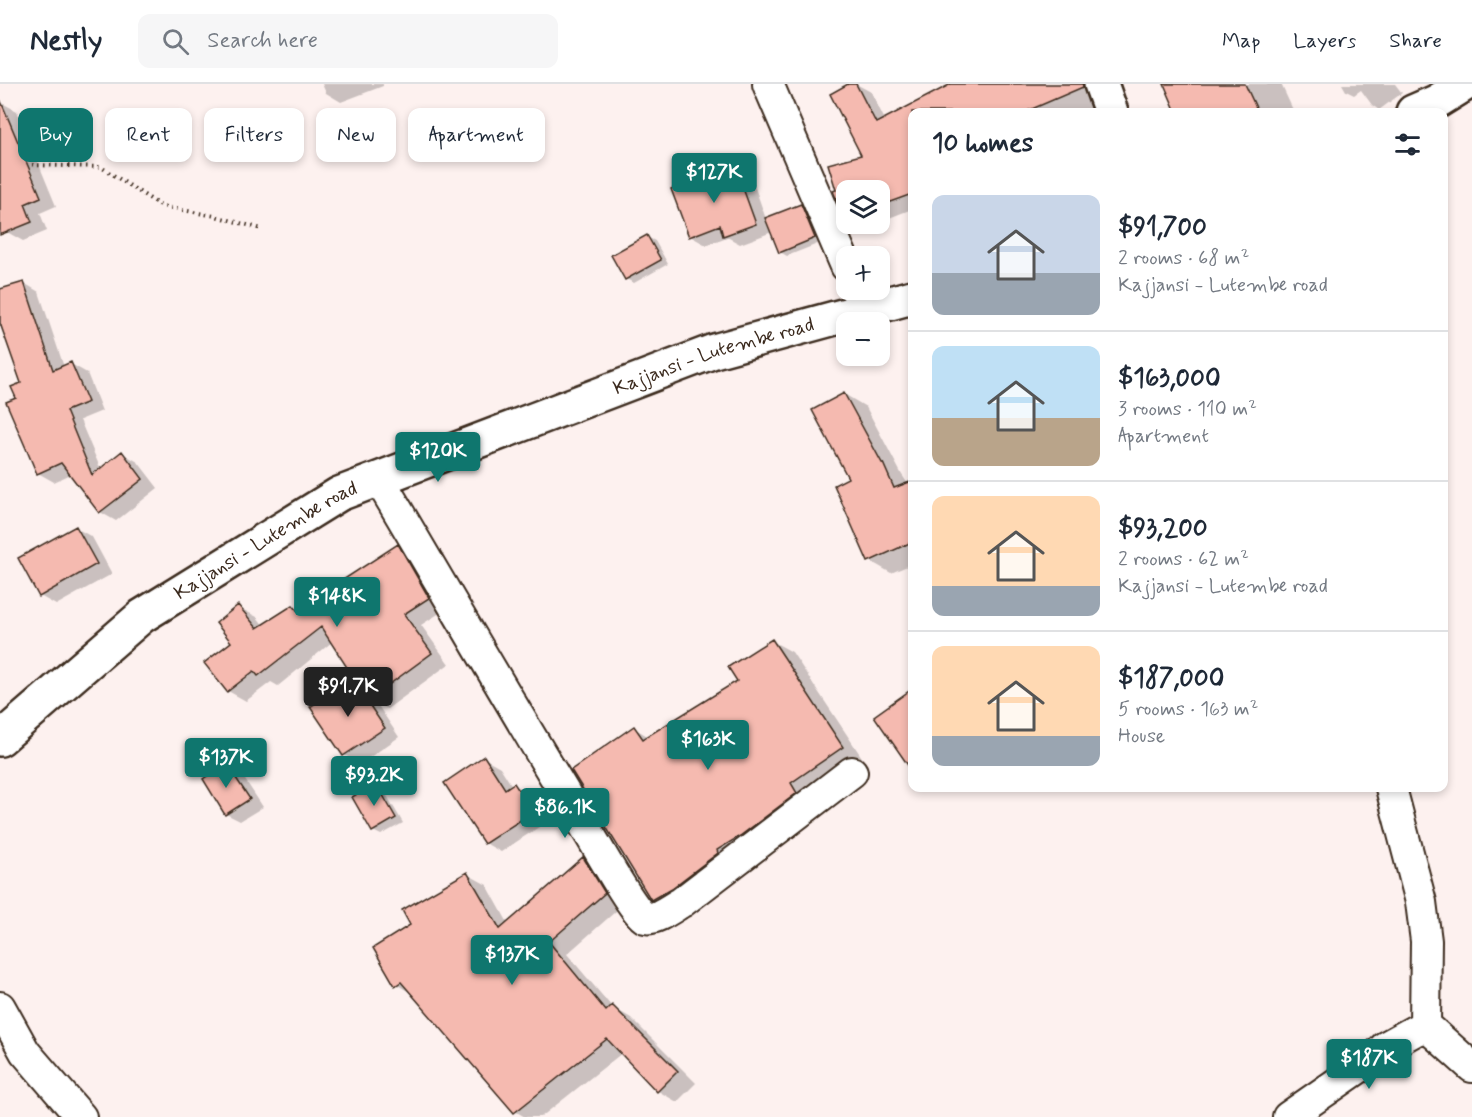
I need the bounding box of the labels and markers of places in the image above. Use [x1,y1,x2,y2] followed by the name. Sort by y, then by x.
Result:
[672,153,756,204] pin: $127K
[396,432,480,483] pin: $120K
[295,577,379,628] pin: $148K
[299,667,397,718] pin: $91.7K
[666,720,750,771] pin: $163K
[184,738,268,789] pin: $137K
[325,756,423,807] pin: $93.2K
[516,788,614,839] pin: $86.1K
[470,935,554,986] pin: $137K
[1327,1039,1411,1090] pin: $187K

